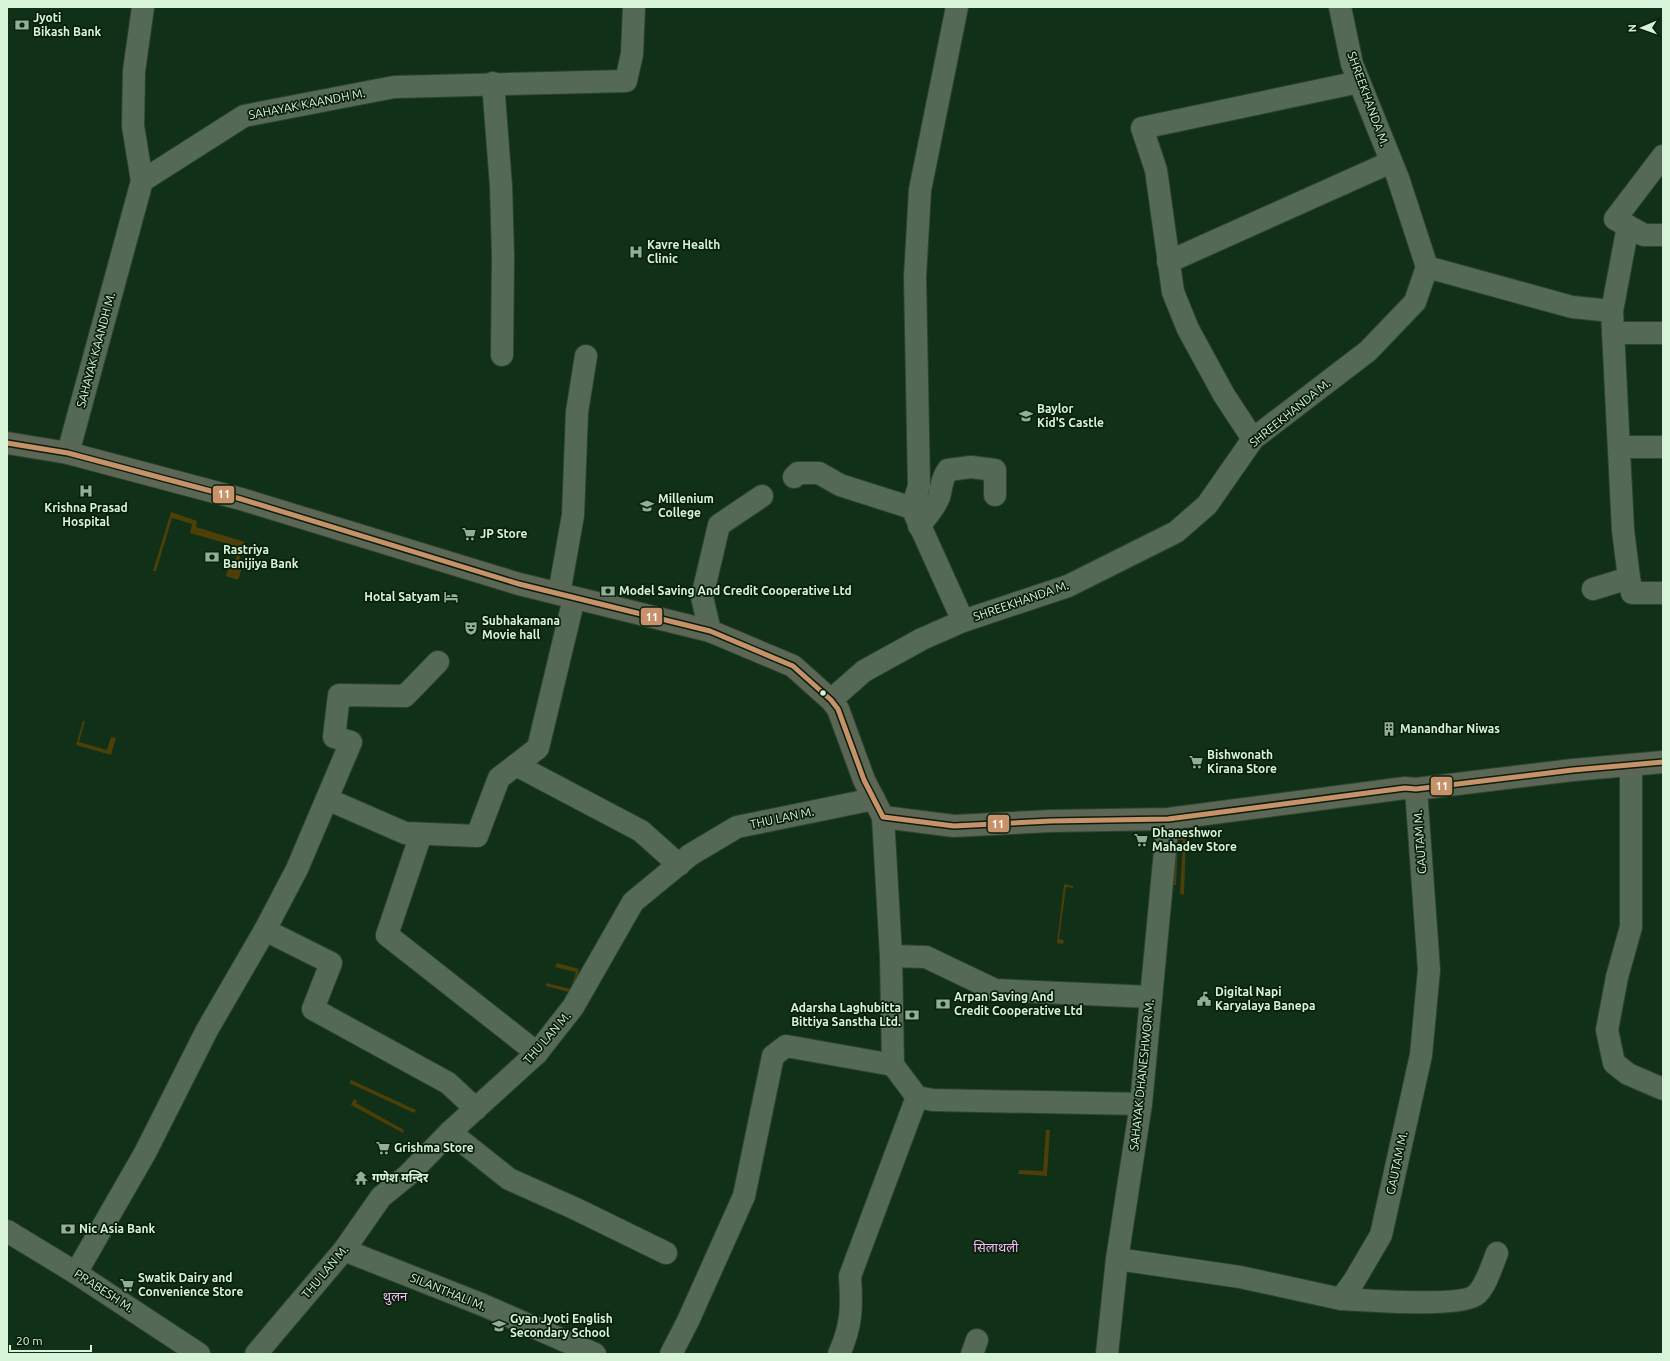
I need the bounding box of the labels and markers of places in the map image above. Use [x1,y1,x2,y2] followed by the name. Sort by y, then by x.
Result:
[33,11,101,38] place label: Jyoti Bikash Bank
[14,17,30,33] bank icon: Jyoti Bikash Bank
[647,238,720,265] place label: Kavre Health Clinic
[628,244,644,260] hospital icon: Kavre Health Clinic
[1037,402,1104,429] place label: Baylor Kid'S Castle
[1018,408,1034,424] school or university icon: Baylor Kid'S Castle
[78,483,94,499] hospital icon: Krishna Prasad Hospital
[658,492,714,519] place label: Millenium College
[639,498,655,514] school or university icon: Millenium College
[44,501,128,528] place label: Krishna Prasad Hospital
[461,526,477,542] supermarket icon: JP Store
[480,527,528,540] place label: JP Store
[223,543,299,570] place label: Rastriya Banijiya Bank
[204,549,220,565] bank icon: Rastriya Banijiya Bank
[600,583,616,599] bank icon: Model Saving And Credit Cooperative Ltd
[619,584,852,597] place label: Model Saving And Credit Cooperative Ltd
[443,589,459,605] hotel icon: Hotal Satyam
[364,590,440,603] place label: Hotal Satyam
[482,614,560,641] place label: Subhakamana Movie hall
[463,620,479,636] theatre icon: Subhakamana Movie hall
[818,688,828,698] unlabelled marker
[1381,721,1397,737] building icon: Manandhar Niwas
[1400,722,1500,735] place label: Manandhar Niwas
[1207,748,1277,775] place label: Bishwonath Kirana Store
[1188,754,1204,770] supermarket icon: Bishwonath Kirana Store
[1152,826,1237,853] place label: Dhaneshwor Mahadev Store
[1133,832,1149,848] supermarket icon: Dhaneshwor Mahadev Store
[1215,985,1315,1012] place label: Digital Napi Karyalaya Banepa
[954,990,1083,1017] place label: Arpan Saving And Credit Cooperative Ltd
[1196,991,1212,1007] public building icon: Digital Napi Karyalaya Banepa
[935,996,951,1012] bank icon: Arpan Saving And Credit Cooperative Ltd
[790,1001,901,1028] place label: Adarsha Laghubitta Bittiya Sanstha Ltd.
[904,1007,920,1023] bank icon: Adarsha Laghubitta Bittiya Sanstha Ltd.
[375,1140,391,1156] supermarket icon: Grishma Store
[394,1141,474,1154] place label: Grishma Store
[353,1170,369,1186] temple icon: गणेश मन्दिर
[372,1170,429,1184] place label: गणेश मन्दिर
[60,1221,76,1237] bank icon: Nic Asia Bank
[79,1222,155,1235] place label: Nic Asia Bank
[138,1271,243,1298] place label: Swatik Dairy and Convenience Store
[119,1277,135,1293] supermarket icon: Swatik Dairy and Convenience Store
[510,1312,613,1339] place label: Gyan Jyoti English Secondary School
[491,1318,507,1334] school or university icon: Gyan Jyoti English Secondary School

